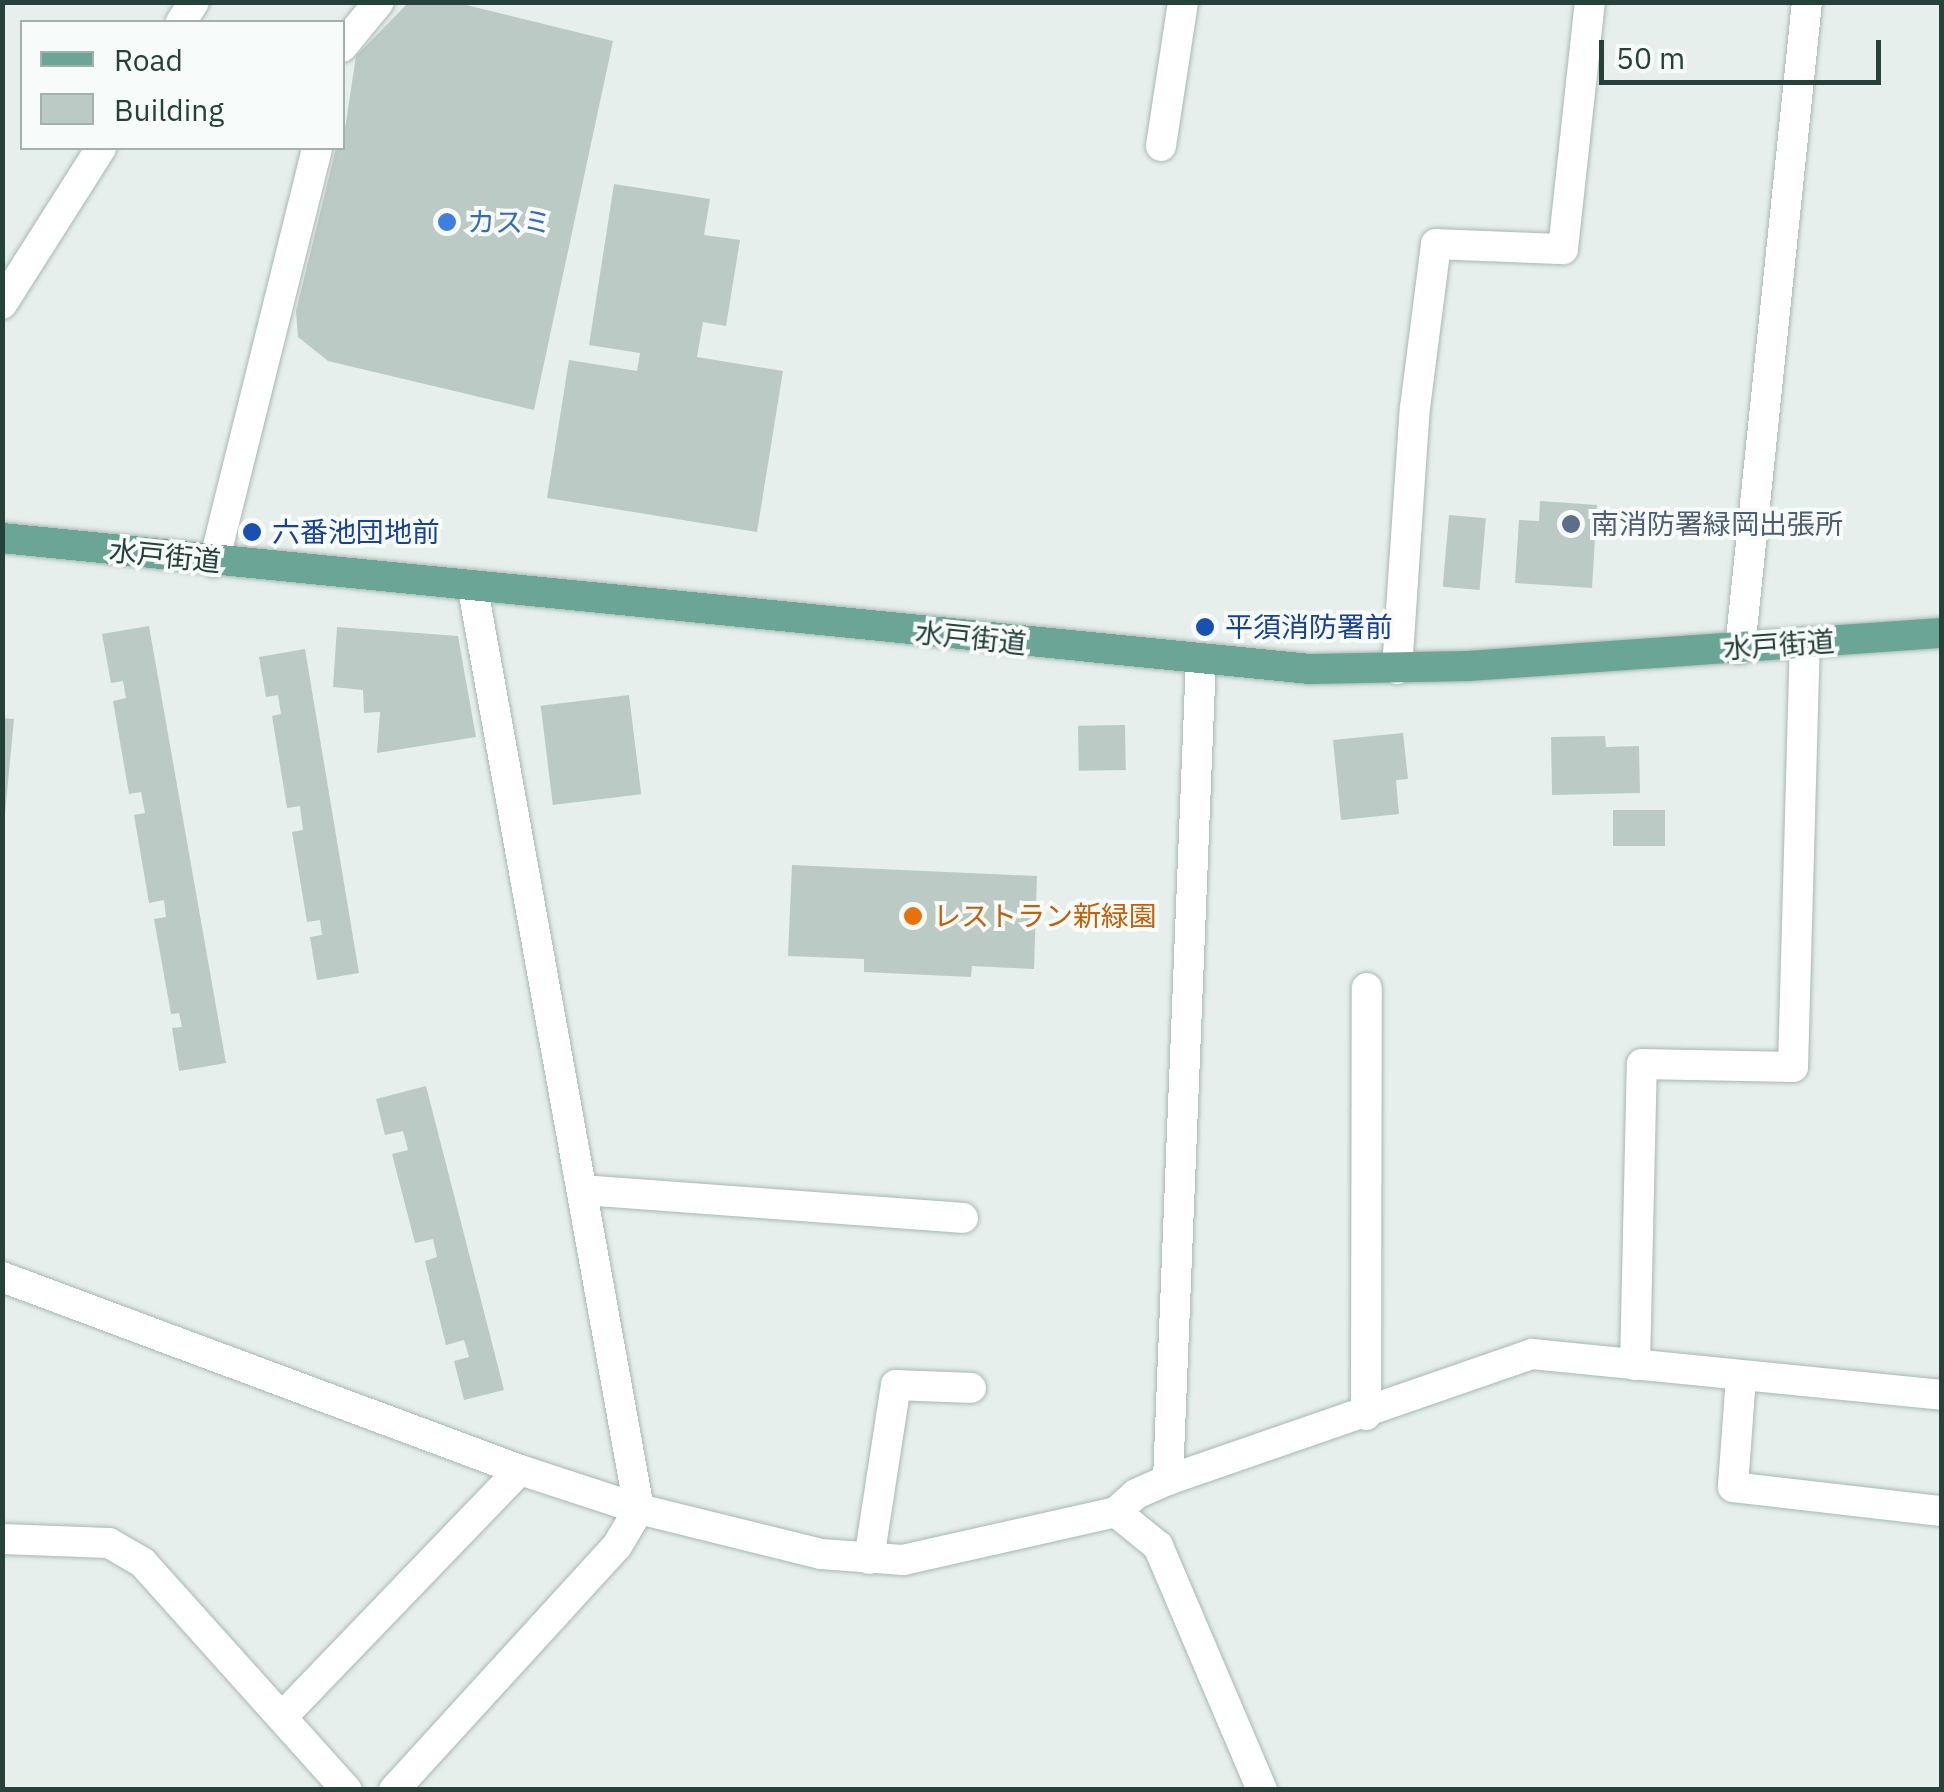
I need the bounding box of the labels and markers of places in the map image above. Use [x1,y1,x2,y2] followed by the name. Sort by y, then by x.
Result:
[467,205,551,239] place label: カスミ
[436,211,458,233] marker: カスミ
[1591,507,1843,541] place label: 南消防署緑岡出張所
[1560,513,1582,535] marker: 南消防署緑岡出張所
[272,515,440,549] place label: 六番池団地前
[241,521,263,543] marker: 六番池団地前
[1225,610,1393,644] place label: 平須消防署前
[1194,616,1216,638] marker: 平須消防署前
[933,899,1157,933] place label: レストラン新緑園
[902,905,924,927] marker: レストラン新緑園

